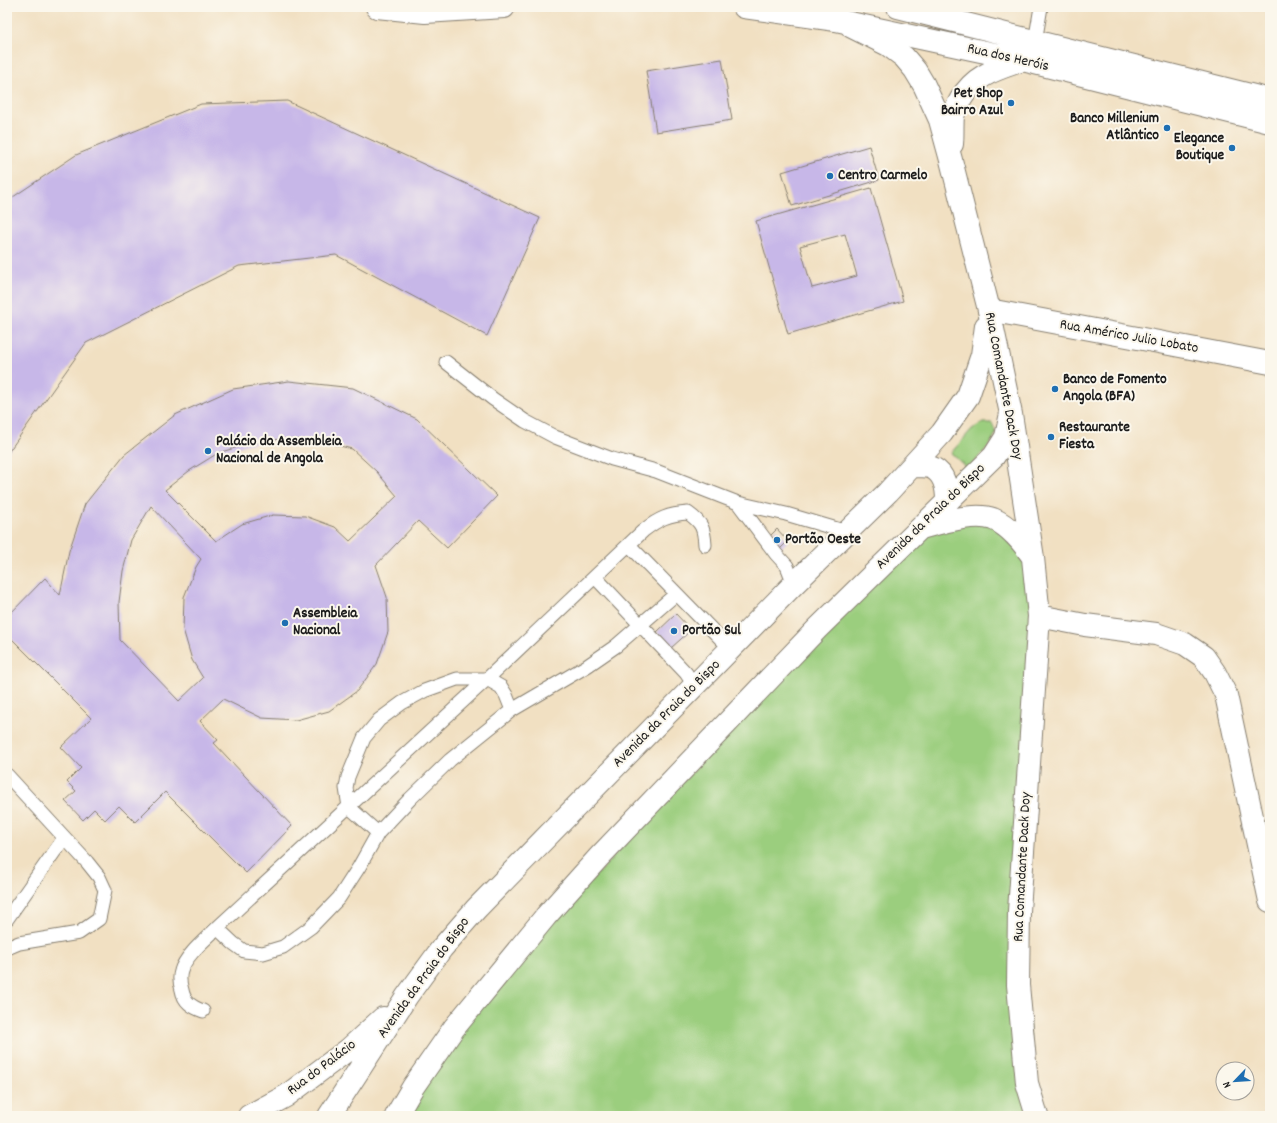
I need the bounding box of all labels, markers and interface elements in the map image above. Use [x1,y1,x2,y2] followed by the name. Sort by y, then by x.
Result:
[965,38,1051,78] street label: Rua dos Heróis
[941,83,1003,122] place label: Pet Shop Bairro Azul
[1006,98,1016,108] marker: Pet Shop Bairro Azul
[1070,108,1159,147] place label: Banco Millenium Atlântico
[1162,123,1172,133] marker: Banco Millenium Atlântico
[1174,128,1224,167] place label: Elegance Boutique
[1227,143,1237,153] marker: Elegance Boutique
[838,165,928,187] place label: Centro Carmelo
[825,171,835,181] marker: Centro Carmelo
[978,310,1028,463] street label: Rua Comandante Dack Doy
[1058,314,1200,360] street label: Rua Américo Julio Lobato
[1063,369,1167,408] place label: Banco de Fomento Angola (BFA)
[1050,384,1060,394] marker: Banco de Fomento Angola (BFA)
[1059,417,1130,456] place label: Restaurante Fiesta
[216,431,342,470] place label: Palácio da Assembleia Nacional de Angola
[1046,432,1056,442] marker: Restaurante Fiesta
[203,446,213,456] marker: Palácio da Assembleia Nacional de Angola
[871,458,991,575] street label: Avenida da Praia do Bispo
[785,529,861,551] place label: Portão Oeste
[772,535,782,545] marker: Portão Oeste
[293,603,358,642] place label: Assembleia Nacional
[280,618,290,628] marker: Assembleia Nacional
[682,620,741,642] place label: Portão Sul
[669,626,679,636] marker: Portão Sul
[608,655,726,773] street label: Avenida da Praia do Bispo
[1008,791,1038,942] street label: Rua Comandante Dack Doy
[372,913,476,1043] street label: Avenida da Praia do Bispo
[283,1034,362,1101] street label: Rua do Palácio
[1215,1061,1255,1101] north arrow
[1219,1078,1236,1090] text: N

